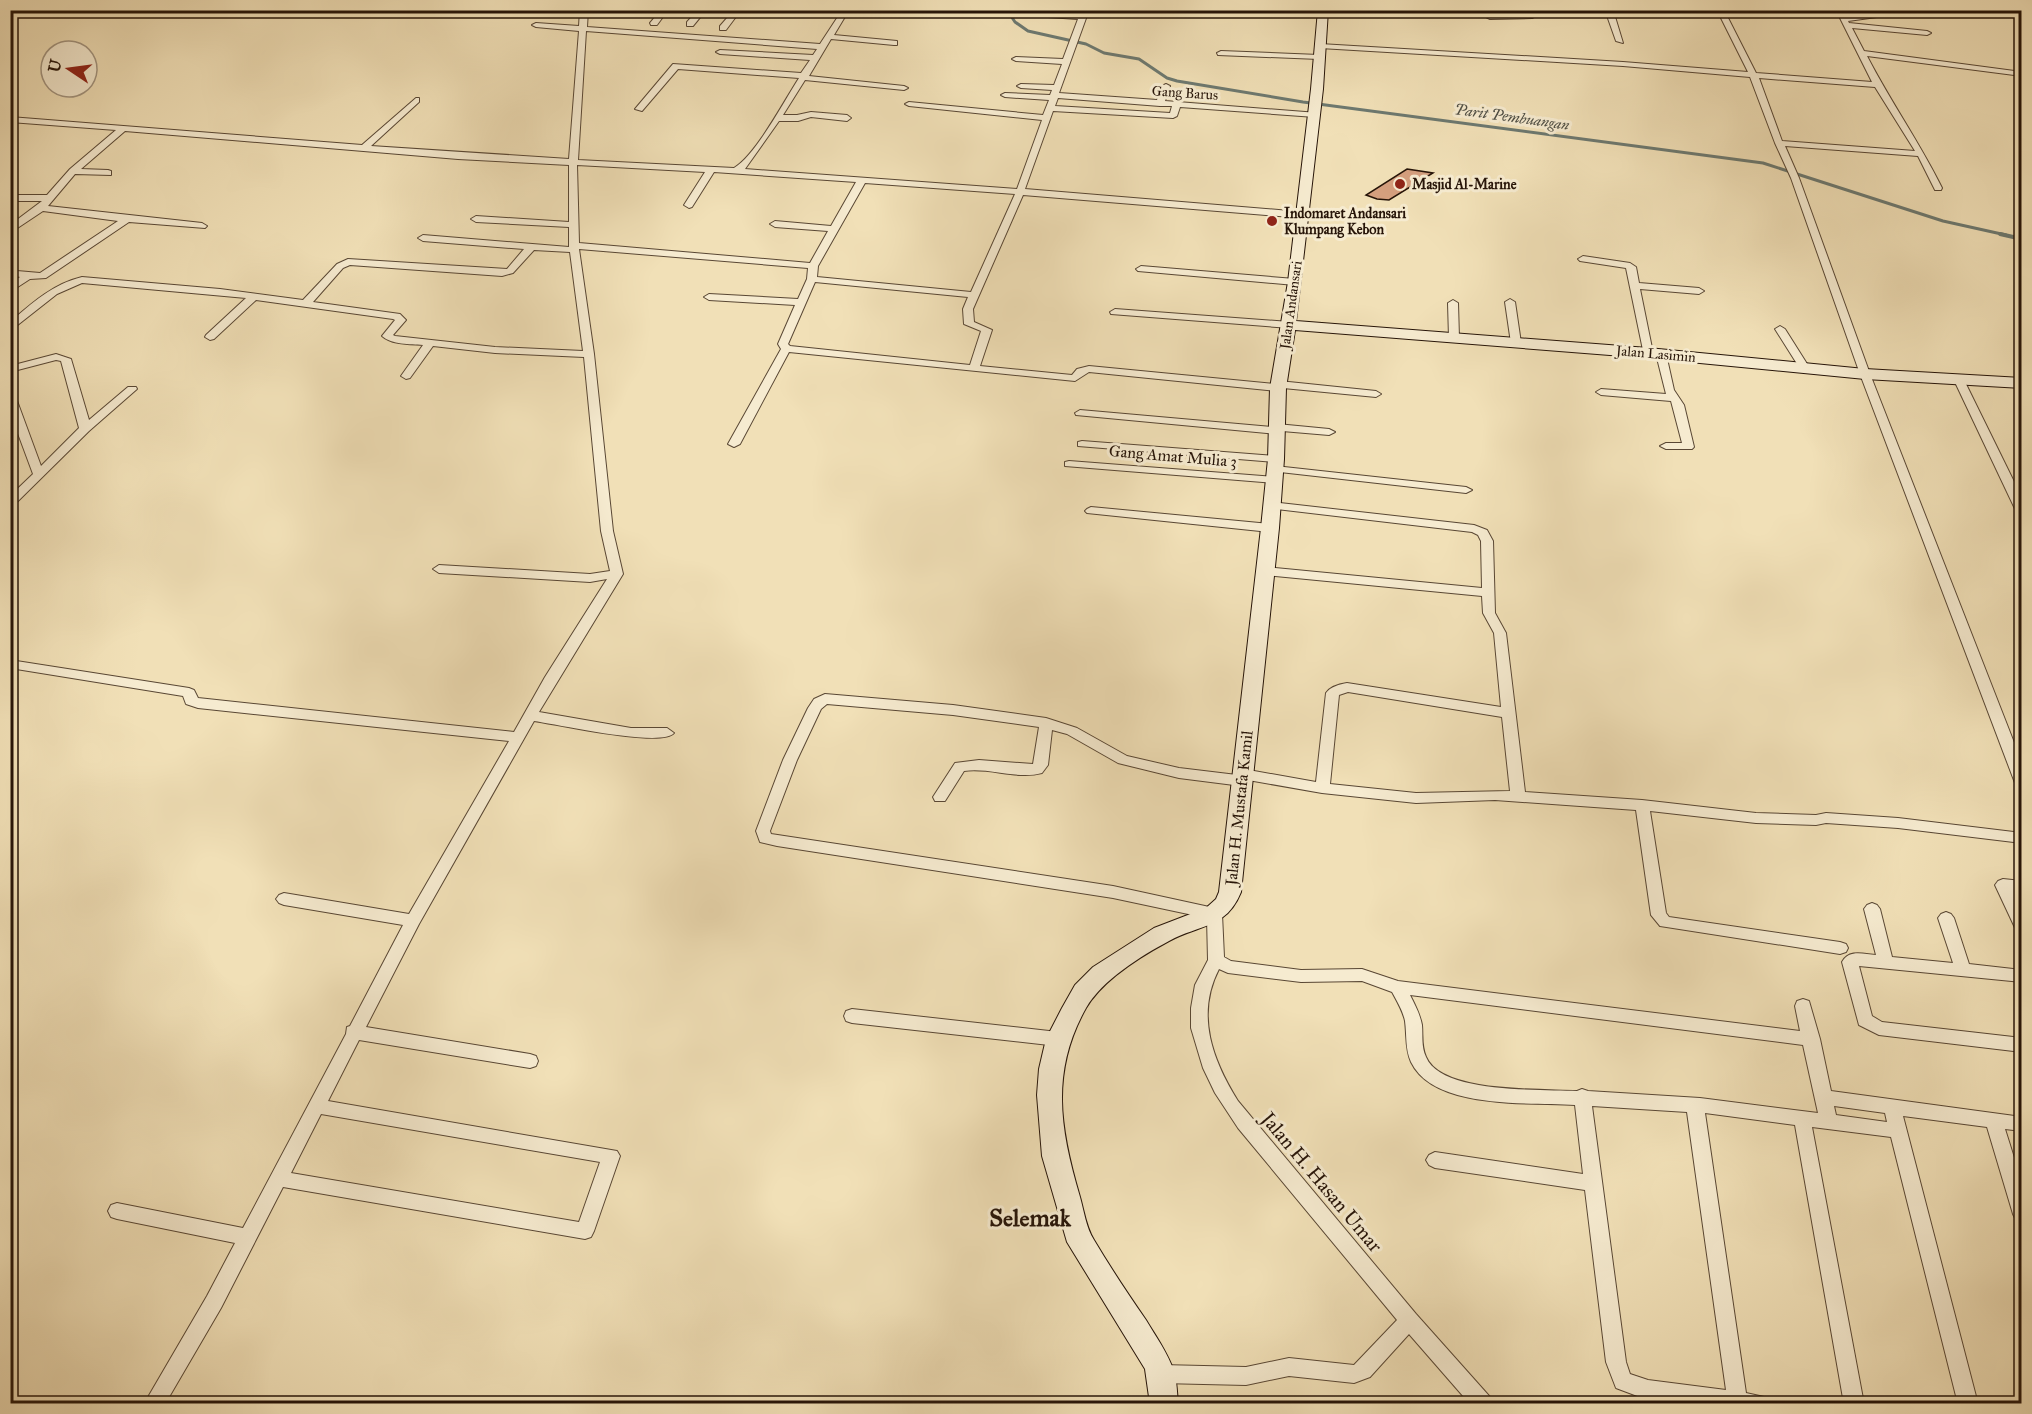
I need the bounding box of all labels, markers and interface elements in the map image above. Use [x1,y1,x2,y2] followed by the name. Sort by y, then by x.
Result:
[39,39,99,99] north arrow
[44,57,66,74] text: U
[1151,82,1219,104] street label: Gang Barus
[1453,100,1571,134] water label: Parit Pembuangan
[1412,176,1517,194] place label: Masjid Al-Marine
[1393,177,1407,191] marker: Masjid Al-Marine
[1284,205,1406,239] place label: Indomaret Andansari Klumpang Kebon
[1265,214,1279,228] marker: Indomaret Andansari Klumpang Kebon
[1276,260,1307,352] street label: Jalan Andansari
[1613,342,1697,367] street label: Jalan Lasimin
[1108,441,1238,472] street label: Gang Amat Mulia 3
[1221,729,1258,888] street label: Jalan H. Mustafa Kamil
[1254,1106,1388,1258] street label: Jalan H. Hasan Umar
[989,1203,1072,1233] district label: Selemak

